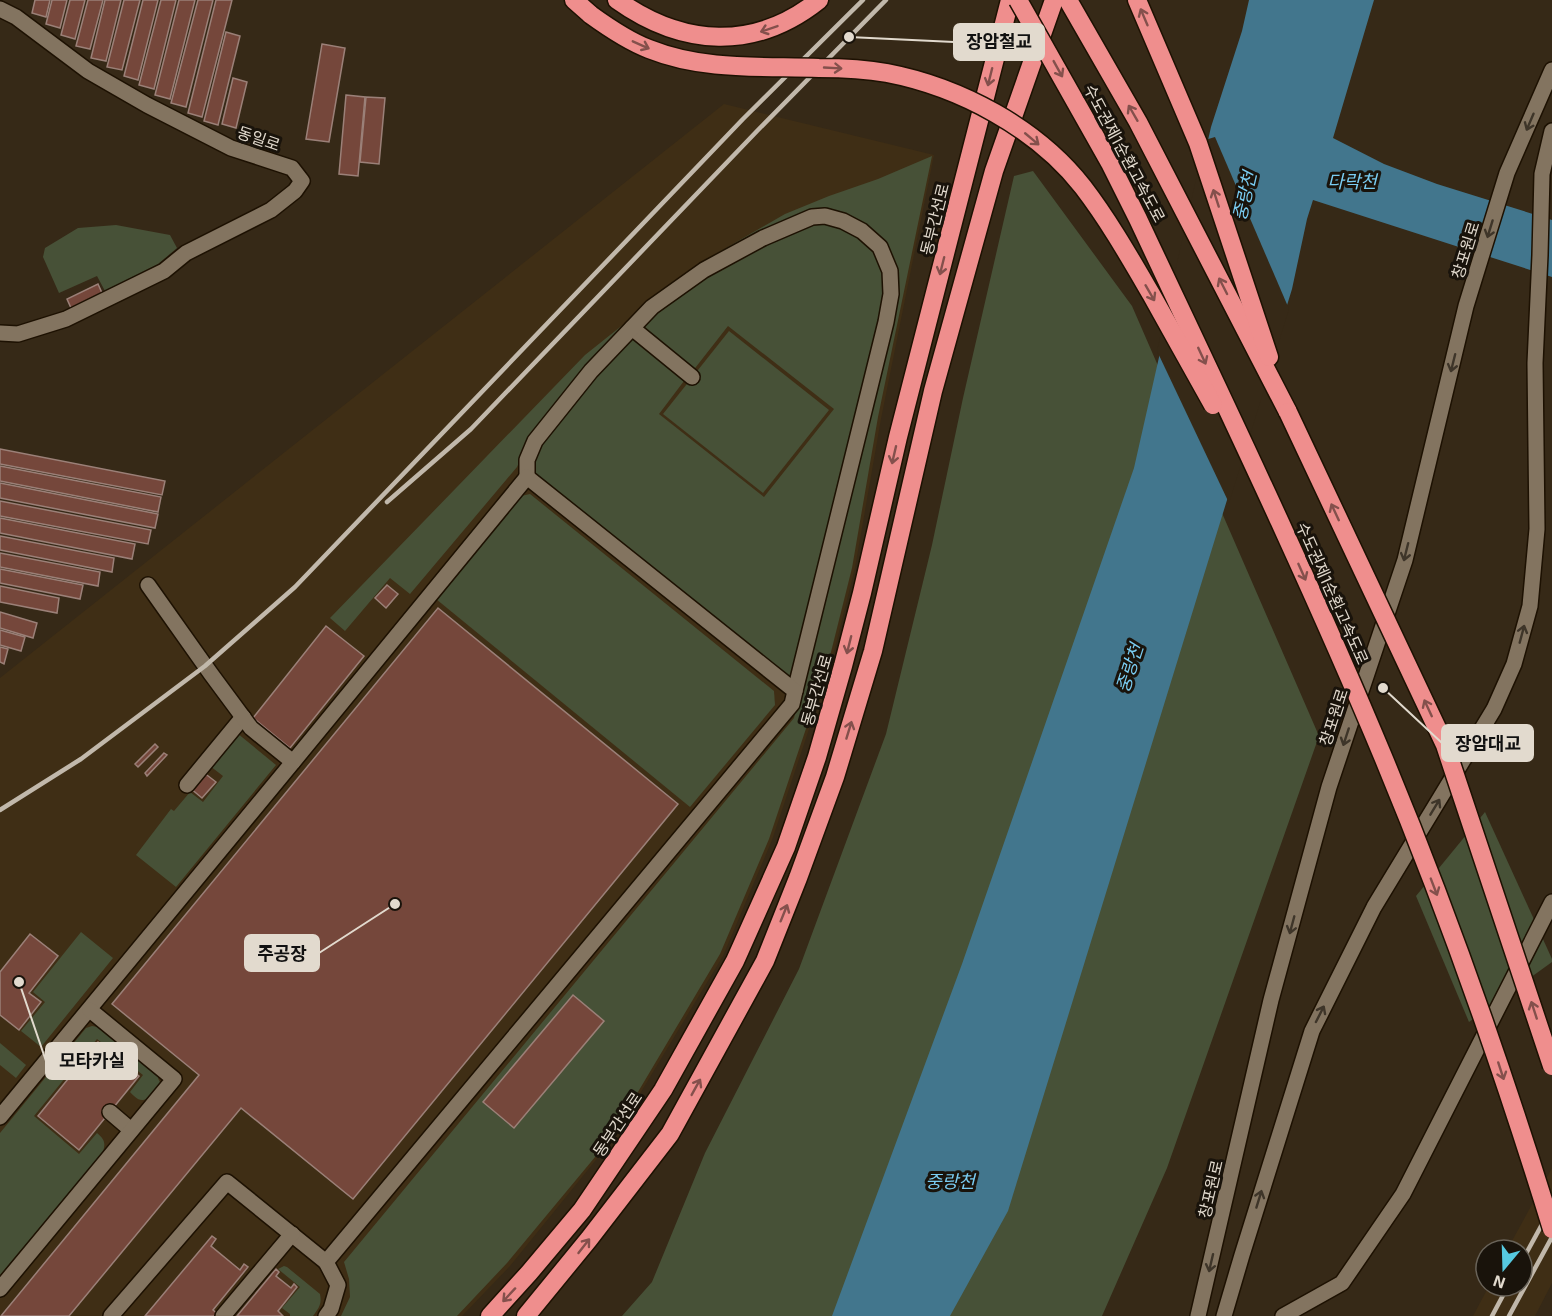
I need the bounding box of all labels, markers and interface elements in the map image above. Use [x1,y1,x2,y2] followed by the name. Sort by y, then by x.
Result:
[1138,8,1149,26] one-way arrow
[760,24,779,35] one-way arrow
[954,24,1044,60] callout: 장암철교
[966,30,1032,52] text: 장암철교
[631,40,649,52] one-way arrow
[1052,60,1064,77] one-way arrow
[822,63,842,74] one-way arrow
[984,67,996,86] one-way arrow
[1081,81,1170,225] street label: 수도권제1순환고속도로
[1127,105,1139,122] one-way arrow
[1524,112,1535,130] one-way arrow
[235,122,283,154] street label: 동일로
[1024,132,1040,145] one-way arrow
[1228,167,1261,223] water label: 중랑천
[1327,170,1379,192] water label: 다락천
[916,181,952,257] street label: 동부간선로
[1210,189,1221,208] one-way arrow
[1447,219,1483,281] street label: 창포원로
[1484,219,1495,238] one-way arrow
[936,256,947,275] one-way arrow
[1217,278,1229,295] one-way arrow
[1144,284,1156,301] one-way arrow
[1197,346,1208,364] one-way arrow
[1446,353,1458,372] one-way arrow
[888,445,899,464] one-way arrow
[1329,504,1341,522] one-way arrow
[1293,519,1373,667] street label: 수도권제1순환고속도로
[1400,542,1412,561] one-way arrow
[1297,562,1308,580] one-way arrow
[1517,625,1529,644] one-way arrow
[843,635,854,654] one-way arrow
[1111,639,1148,695] water label: 중랑천
[797,652,835,728] street label: 동부간선로
[1315,686,1351,748] street label: 창포원로
[1421,699,1433,717] one-way arrow
[844,720,855,739] one-way arrow
[1442,725,1533,761] callout: 장암대교
[1339,727,1350,746] one-way arrow
[1455,732,1521,754] text: 장암대교
[1429,799,1441,816] one-way arrow
[1430,877,1441,896] one-way arrow
[779,904,790,923] one-way arrow
[1286,915,1297,934] one-way arrow
[245,935,319,971] callout: 주공장
[257,942,307,964] text: 주공장
[1527,1001,1538,1020] one-way arrow
[1315,1006,1327,1024] one-way arrow
[46,1043,137,1079] callout: 모타카실
[59,1049,125,1071] text: 모타카실
[1496,1061,1507,1079] one-way arrow
[690,1079,702,1096] one-way arrow
[589,1088,646,1160] street label: 동부간선로
[1194,1158,1226,1220] street label: 창포원로
[925,1170,977,1192] water label: 중랑천
[1254,1190,1265,1209] one-way arrow
[577,1238,590,1254] one-way arrow
[1474,1238,1534,1298] north arrow
[1204,1253,1216,1272] one-way arrow
[1490,1272,1508,1294] text: N
[502,1287,516,1302] one-way arrow

